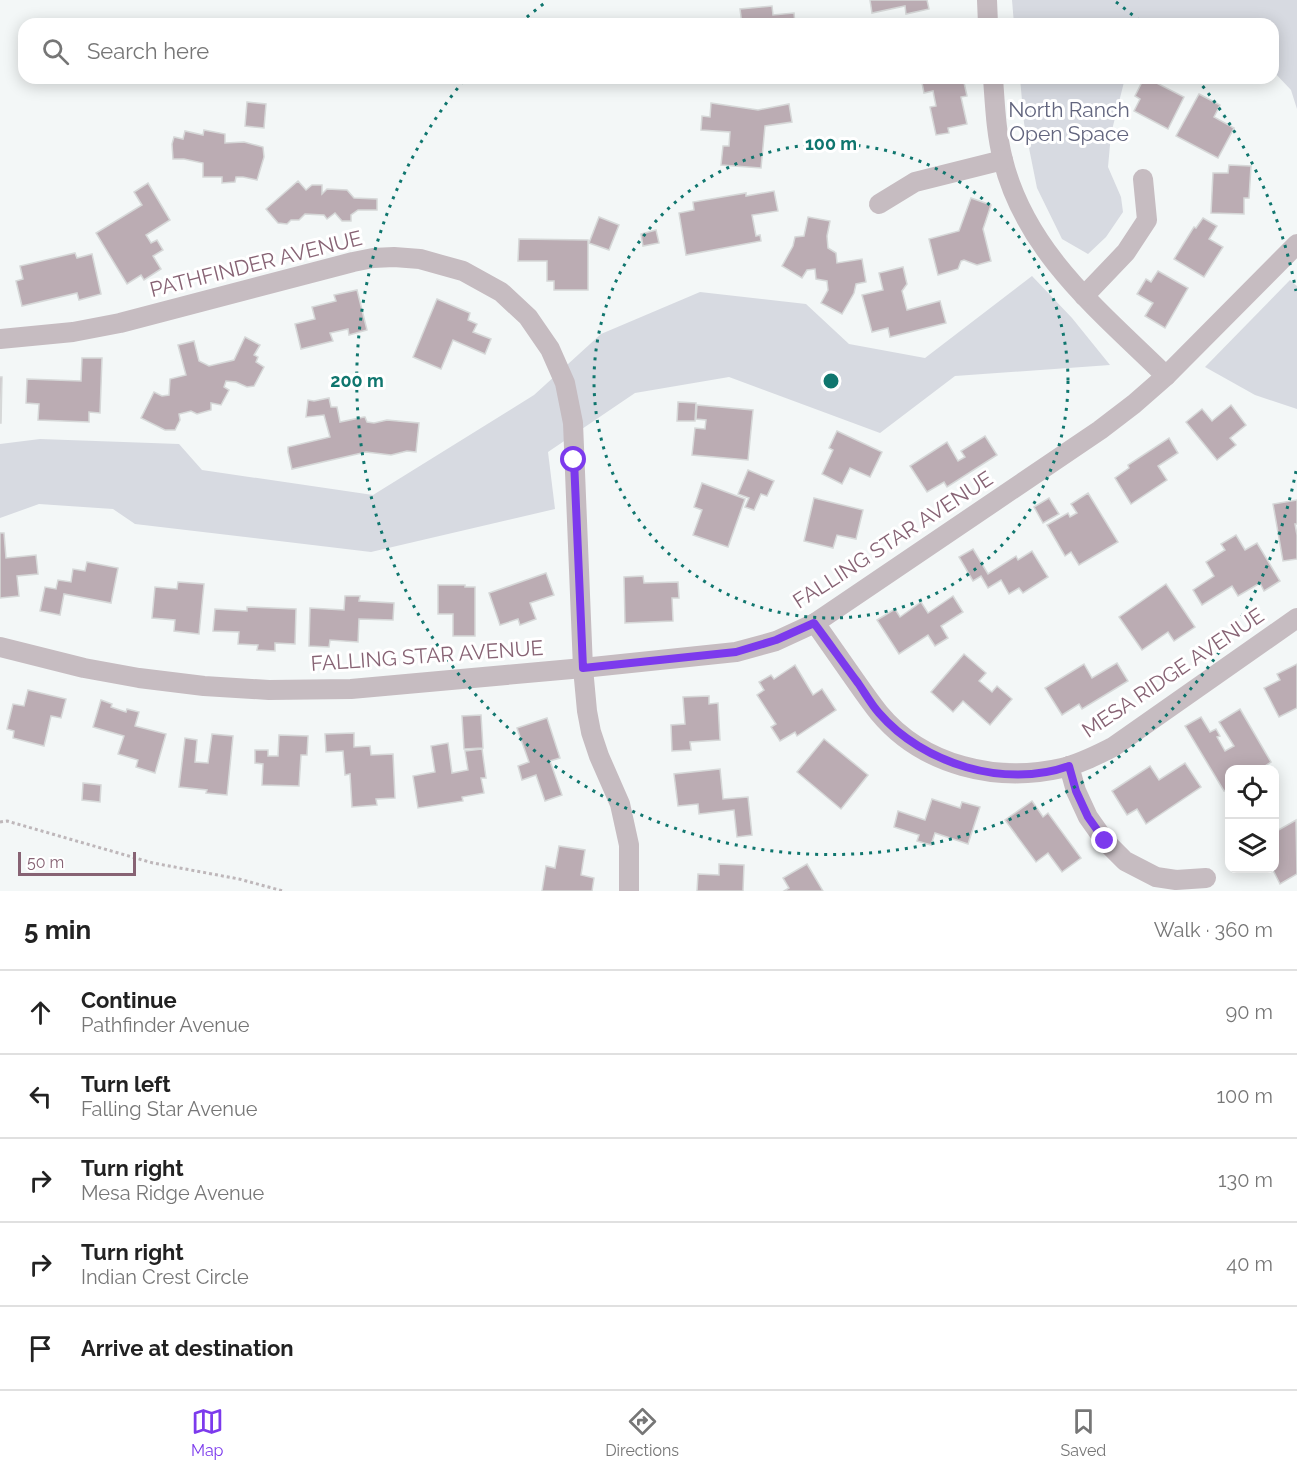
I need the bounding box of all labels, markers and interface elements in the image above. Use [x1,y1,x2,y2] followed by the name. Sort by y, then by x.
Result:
[18,18,1279,84] search box
[39,35,72,68] icon: search
[87,38,209,64] text: Search here
[1008,97,1130,146] park label: North Ranch Open Space
[805,133,857,154] text: 100 m
[147,225,365,302] street label: PATHFINDER AVENUE
[330,370,384,391] text: 200 m
[821,371,841,391] centre of rings
[560,446,586,472] route start
[788,466,997,614] street label: FALLING STAR AVENUE
[1077,602,1268,743] street label: MESA RIDGE AVENUE
[310,635,544,676] street label: FALLING STAR AVENUE
[1225,765,1279,873] map controls
[1225,765,1279,819] button: locate
[1225,819,1279,873] button: layers
[1091,827,1117,853] route end
[18,849,136,876] scale bar
[27,853,64,872] text: 50 m
[24,915,91,945] text: 5 min
[1154,918,1273,942] text: Walk · 360 m
[81,987,177,1013] text: Continue
[24,996,57,1029] icon: ahead
[1226,1000,1273,1024] text: 90 m
[81,1013,250,1037] text: Pathfinder Avenue
[81,1071,171,1097] text: Turn left
[24,1080,57,1113] icon: left
[1216,1084,1273,1108] text: 100 m
[81,1097,258,1121] text: Falling Star Avenue
[81,1155,184,1181] text: Turn right
[24,1164,57,1197] icon: right
[1218,1168,1273,1192] text: 130 m
[81,1181,264,1205] text: Mesa Ridge Avenue
[81,1239,184,1265] text: Turn right
[24,1248,57,1281] icon: right
[1226,1252,1273,1276] text: 40 m
[81,1265,249,1289] text: Indian Crest Circle
[24,1332,57,1365] icon: arrive
[81,1335,294,1361] text: Arrive at destination
[191,1405,224,1460] tab: Map
[605,1405,679,1460] tab: Directions
[1060,1405,1106,1460] tab: Saved

